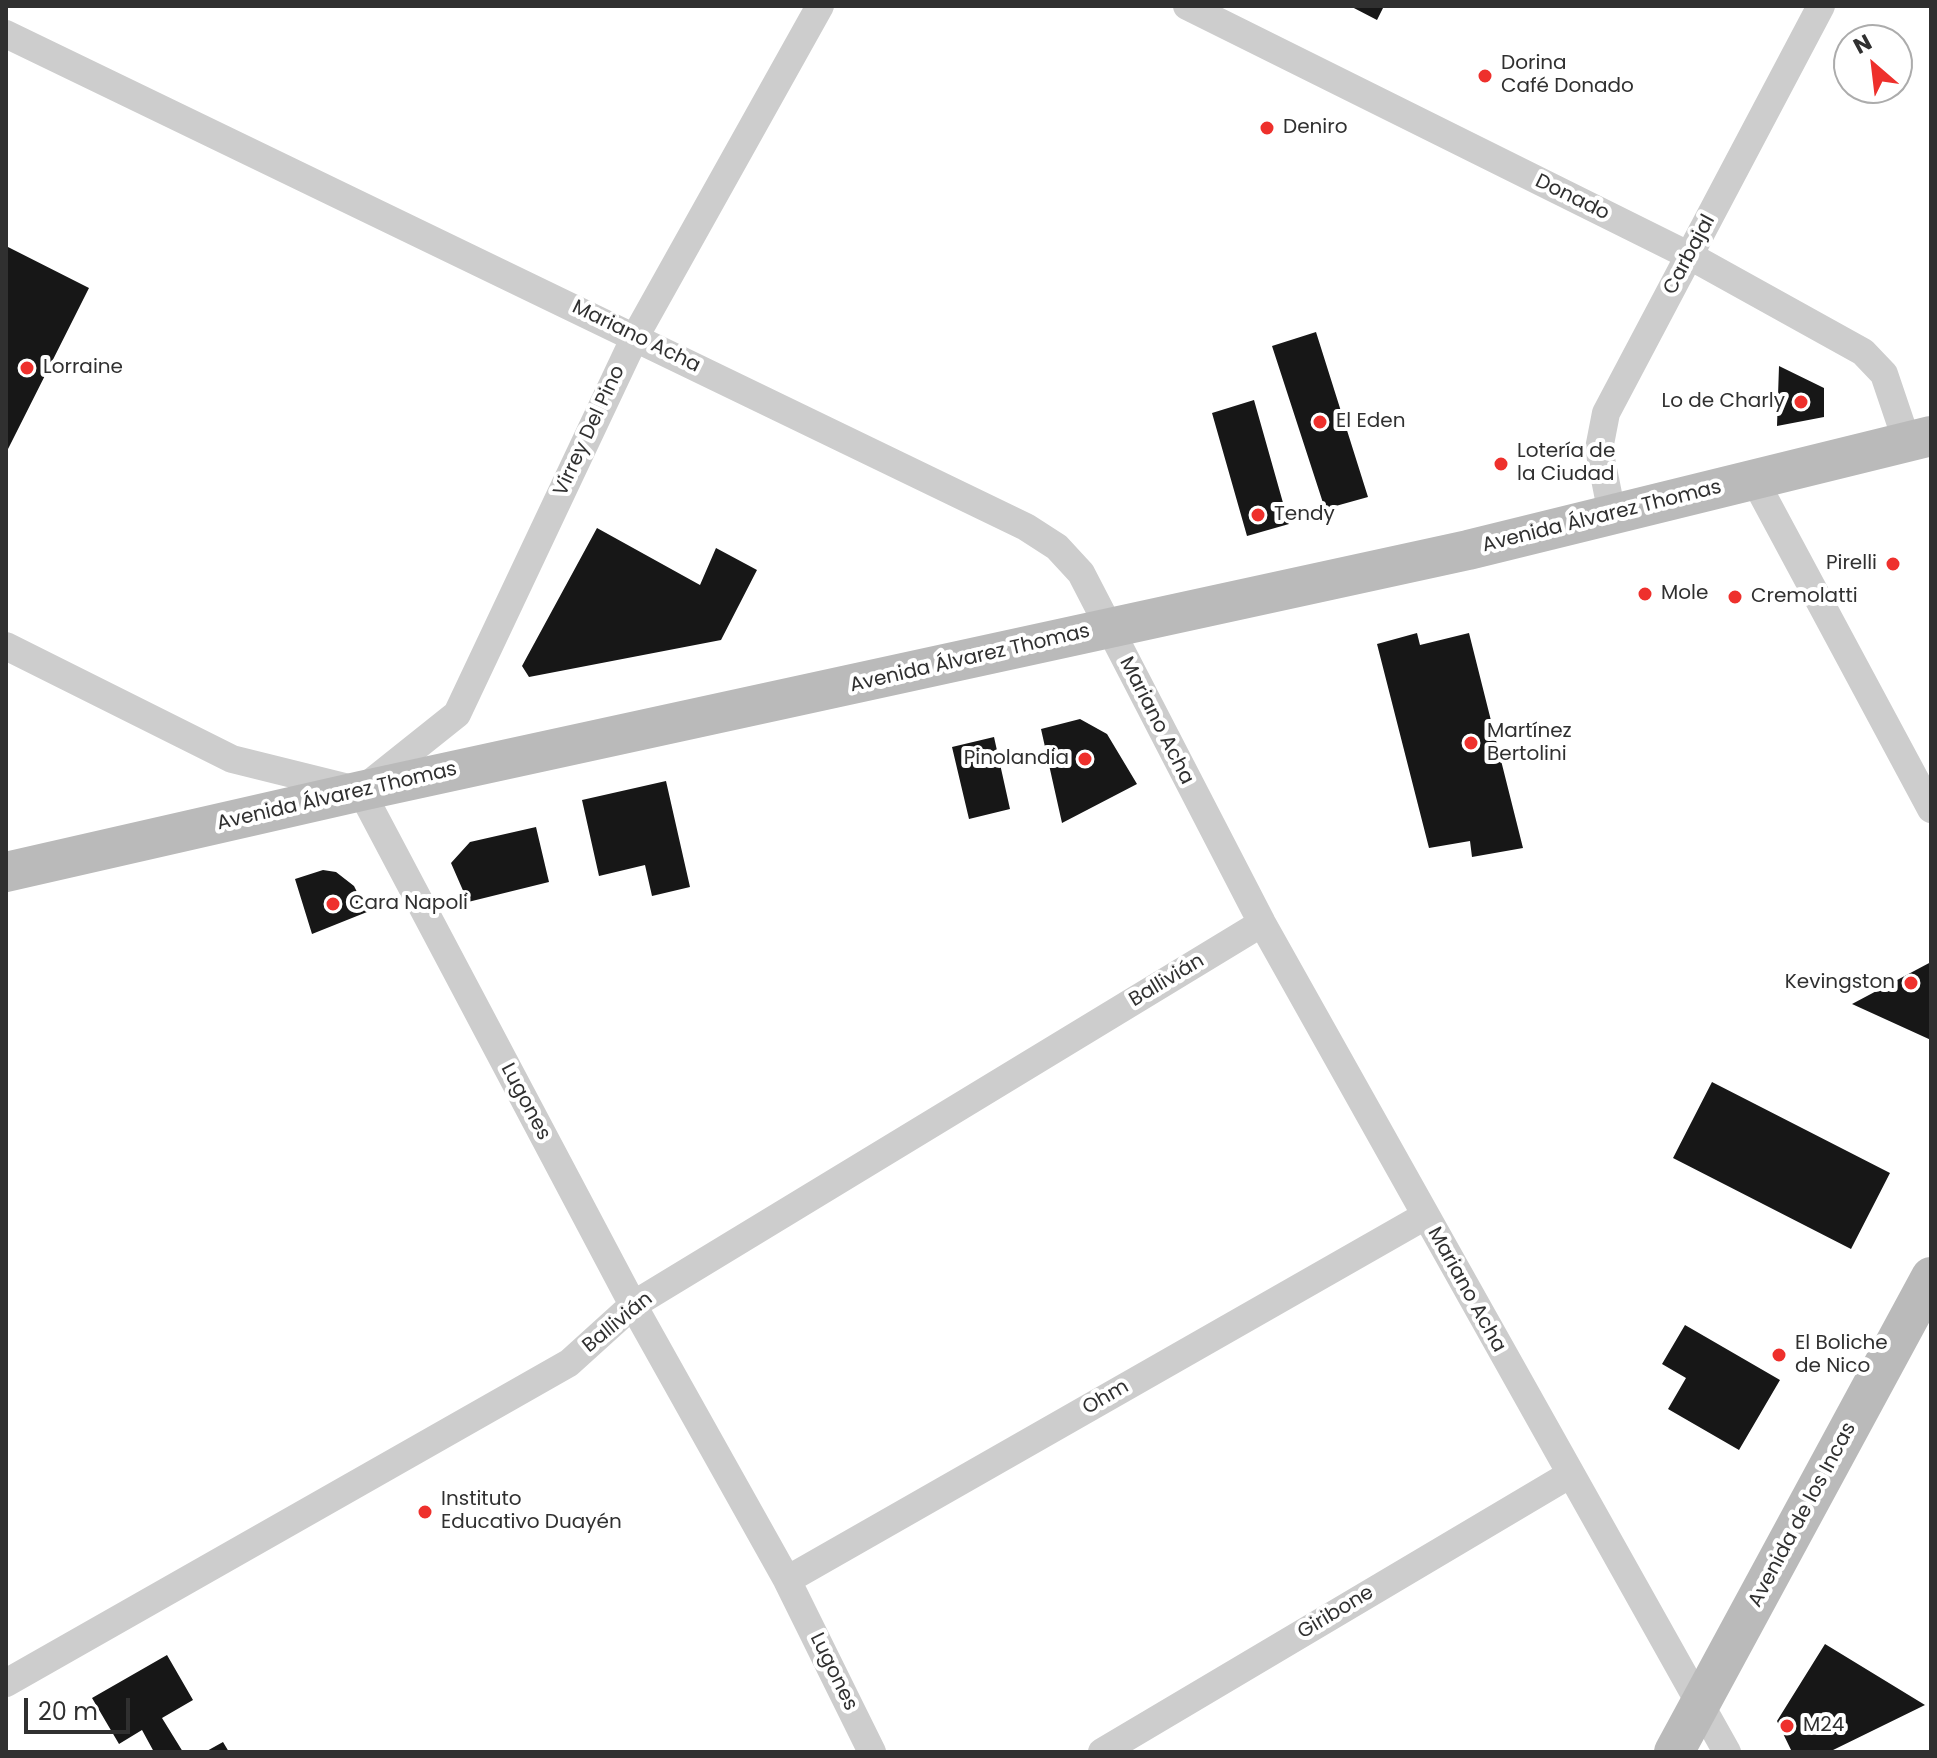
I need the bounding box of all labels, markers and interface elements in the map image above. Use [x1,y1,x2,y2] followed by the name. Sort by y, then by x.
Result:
[1833,24,1913,104] north arrow
[1848,27,1877,62] text: N
[1501,52,1634,99] place label: Dorina Café Donado
[1476,67,1494,85] marker: Dorina Café Donado
[1283,116,1348,140] place label: Deniro
[1258,119,1276,137] marker: Deniro
[1531,170,1613,226] street label: Donado
[1659,211,1721,299] street label: Carbajal
[568,296,704,378] street label: Mariano Acha
[43,356,123,380] place label: Lorraine
[18,359,36,377] marker: Lorraine
[549,362,631,500] street label: Virrey Del Pino
[1662,390,1785,414] place label: Lo de Charly
[1792,393,1810,411] marker: Lo de Charly
[1336,410,1405,434] place label: El Eden
[1311,413,1329,431] marker: El Eden
[1517,440,1615,487] place label: Lotería de la Ciudad
[1492,455,1510,473] marker: Lotería de la Ciudad
[1480,476,1724,558] street label: Avenida Álvarez Thomas
[1274,503,1335,527] place label: Tendy
[1249,506,1267,524] marker: Tendy
[1826,552,1877,576] place label: Pirelli
[1884,555,1902,573] marker: Pirelli
[1661,582,1708,606] place label: Mole
[1636,585,1654,603] marker: Mole
[1751,585,1858,609] place label: Cremolatti
[1726,588,1744,606] marker: Cremolatti
[848,620,1092,698] street label: Avenida Álvarez Thomas
[1114,653,1198,789] street label: Mariano Acha
[1487,720,1572,767] place label: Martínez Bertolini
[1462,734,1480,752] marker: Martínez Bertolini
[964,747,1069,771] place label: Pinolandia
[1076,750,1094,768] marker: Pinolandia
[215,758,459,836] street label: Avenida Álvarez Thomas
[349,892,468,916] place label: Cara Napoli
[324,895,342,913] marker: Cara Napoli
[1125,949,1209,1013] street label: Ballivián
[1785,971,1895,995] place label: Kevingston
[1902,974,1920,992] marker: Kevingston
[495,1060,555,1144] street label: Lugones
[1422,1223,1510,1357] street label: Mariano Acha
[578,1288,658,1358] street label: Ballivián
[1795,1332,1888,1379] place label: El Boliche de Nico
[1770,1346,1788,1364] marker: El Boliche de Nico
[1079,1375,1133,1421] street label: Ohm
[1744,1419,1862,1611] street label: Avenida de los Incas
[441,1488,622,1535] place label: Instituto Educativo Duayén
[416,1503,434,1521] marker: Instituto Educativo Duayén
[1294,1581,1378,1645] street label: Giribone
[804,1629,862,1715] street label: Lugones
[28,1682,134,1732] scale bar
[38,1695,98,1728] text: 20 m
[1803,1714,1844,1738] place label: M24
[1778,1717,1796,1735] marker: M24

